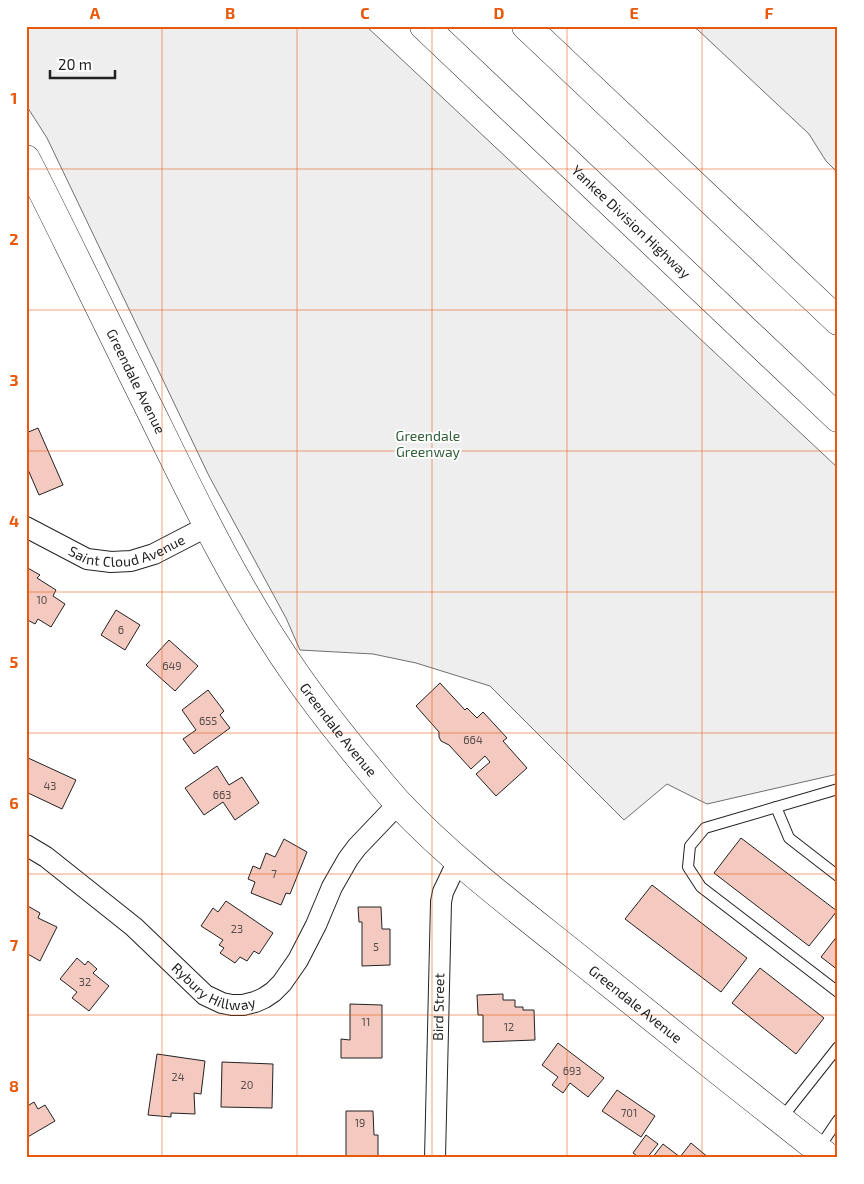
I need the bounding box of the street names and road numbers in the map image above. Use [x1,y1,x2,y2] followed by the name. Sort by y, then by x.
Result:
[568,161,695,282] street label: Yankee Division Highway
[103,326,169,436] street label: Greendale Avenue
[66,531,188,570] street label: Saint Cloud Avenue
[297,679,381,780] street label: Greendale Avenue
[169,959,258,1013] street label: Rybury Hillway
[586,961,686,1046] street label: Greendale Avenue
[429,973,447,1041] street label: Bird Street

